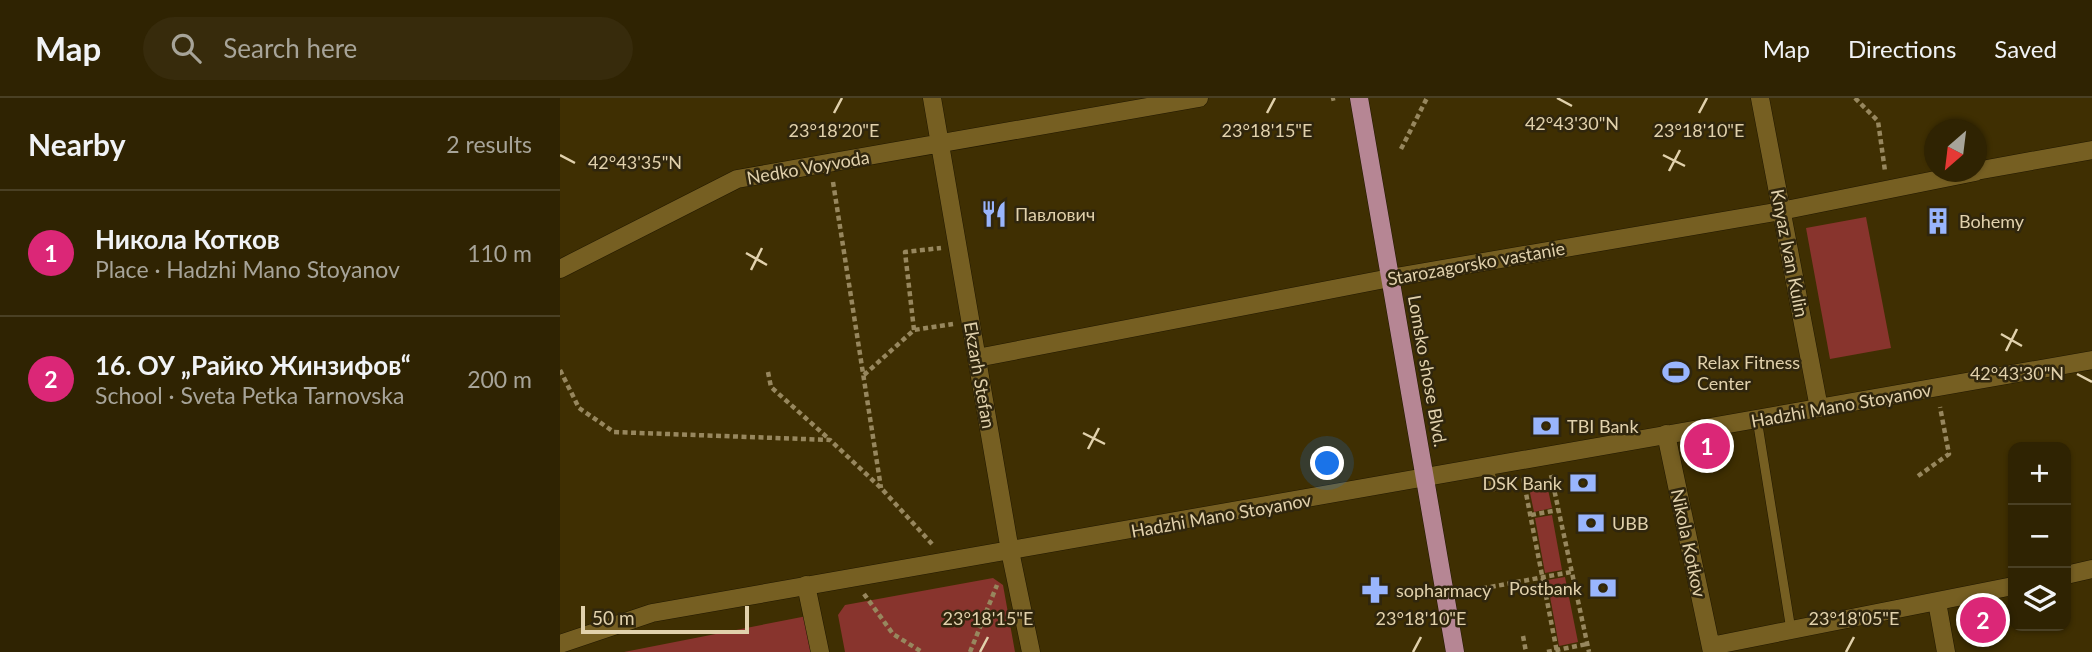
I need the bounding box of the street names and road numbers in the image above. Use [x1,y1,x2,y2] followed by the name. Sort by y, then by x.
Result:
[745,145,871,189] street label: Nedko Voyvoda
[1767,187,1813,319] street label: Knyaz Ivan Kulin
[1386,237,1566,289] street label: Starozagorsko vastanie
[1404,293,1452,449] street label: Lomsko shose Blvd.
[960,320,1000,430] street label: Ekzarh Stefan
[1749,378,1934,432] street label: Hadzhi Mano Stoyanov
[1667,487,1711,600] street label: Nikola Kotkov
[1129,488,1314,542] street label: Hadzhi Mano Stoyanov

